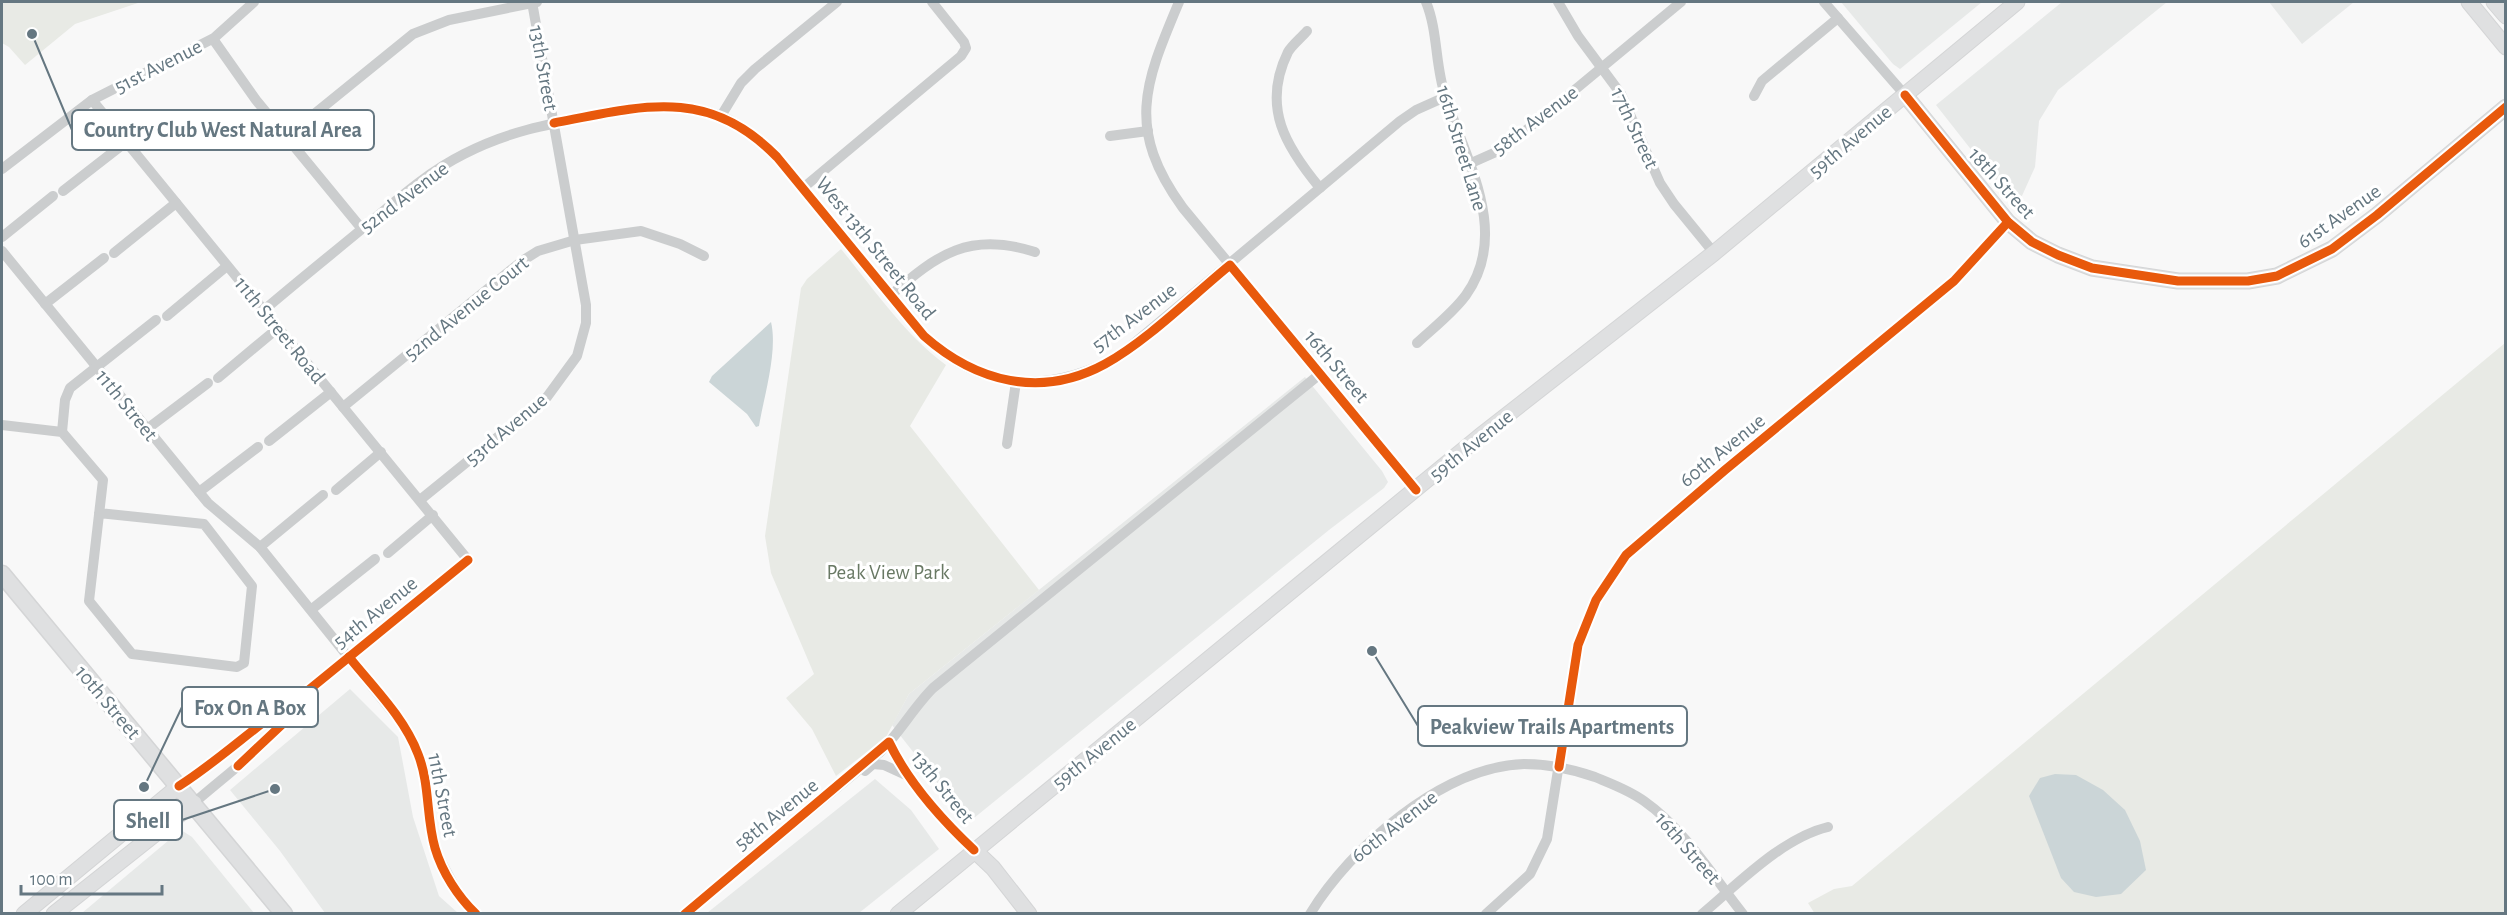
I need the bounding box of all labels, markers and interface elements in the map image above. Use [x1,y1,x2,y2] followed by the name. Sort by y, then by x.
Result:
[526,24,561,113] street label: 13th Street
[111,35,205,97] street label: 51st Avenue
[1489,82,1582,159] street label: 58th Avenue
[1433,83,1491,213] street label: 16th Street Lane
[1607,85,1662,172] street label: 17th Street
[1805,101,1896,182] street label: 59th Avenue
[72,110,374,150] callout: Country Club West Natural Area
[84,119,363,142] text: Country Club West Natural Area
[1964,144,2039,223] street label: 18th Street
[356,157,452,237] street label: 52nd Avenue
[812,173,940,324] street label: West 13th Street Road
[2294,180,2385,253] street label: 61st Avenue
[400,252,533,365] street label: 52nd Avenue Court
[230,273,329,388] street label: 11th Street Road
[1088,279,1180,356] street label: 57th Avenue
[1300,326,1373,407] street label: 16th Street
[92,366,162,445] street label: 11th Street
[461,389,551,469] street label: 53rd Avenue
[1425,405,1517,485] street label: 59th Avenue
[1676,410,1769,491] street label: 60th Avenue
[827,562,950,583] park label: Peak View Park
[329,572,421,652] street label: 54th Avenue
[71,662,144,743] street label: 10th Street
[182,687,318,727] callout: Fox On A Box
[194,697,306,719] text: Fox On A Box
[1418,706,1687,746] callout: Peakview Trails Apartments
[1048,713,1140,793] street label: 59th Avenue
[1430,716,1674,738] text: Peakview Trails Apartments
[907,747,978,828] street label: 13th Street
[424,751,461,839] street label: 11th Street
[730,774,822,854] street label: 58th Avenue
[1347,786,1441,866] street label: 60th Avenue
[114,800,182,840] callout: Shell
[1651,808,1724,888] street label: 16th Street
[126,810,170,832] text: Shell
[21,858,162,896] scale bar
[30,871,73,889] text: 100 m

